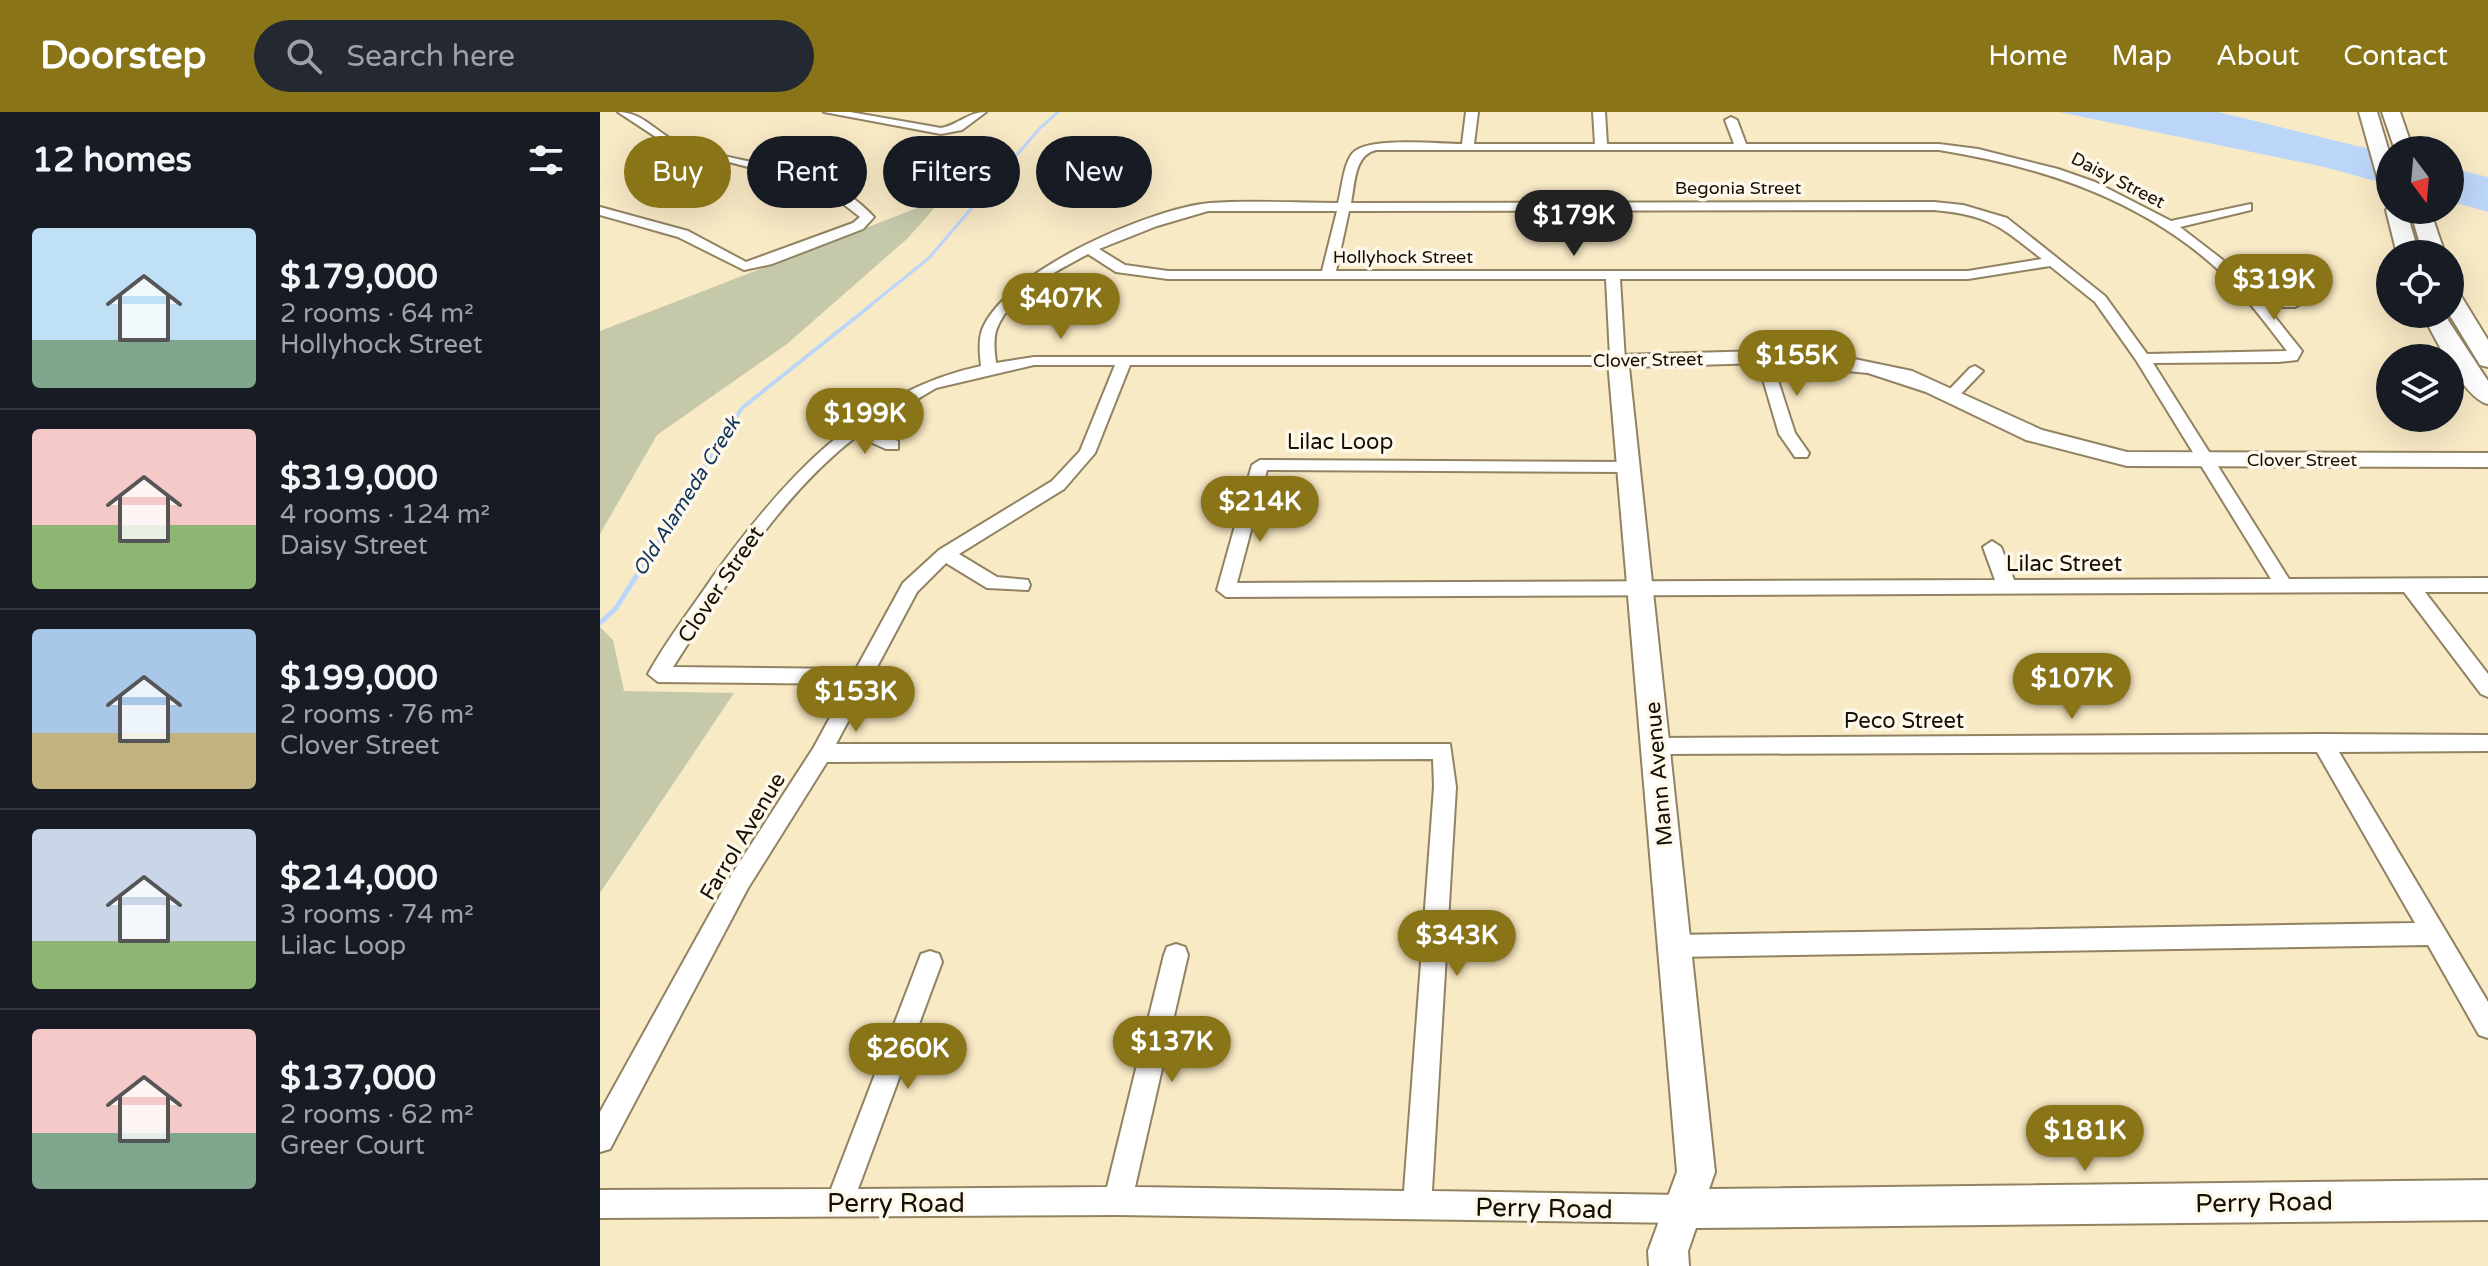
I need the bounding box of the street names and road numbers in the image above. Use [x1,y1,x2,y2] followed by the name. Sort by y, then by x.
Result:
[2067,147,2169,213] street label: Daisy Street
[1675,177,1801,199] street label: Begonia Street
[1333,246,1473,268] street label: Hollyhock Street
[1593,348,1704,372] street label: Clover Street
[1287,429,1393,455] street label: Lilac Loop
[2247,449,2357,471] street label: Clover Street
[672,521,769,648] street label: Clover Street
[2006,551,2122,577] street label: Lilac Street
[1640,701,1678,847] street label: Mann Avenue
[1844,708,1964,734] street label: Peco Street
[695,768,791,905] street label: Farrol Avenue
[2195,1186,2333,1219] street label: Perry Road
[827,1188,965,1219] street label: Perry Road
[1475,1192,1613,1225] street label: Perry Road

